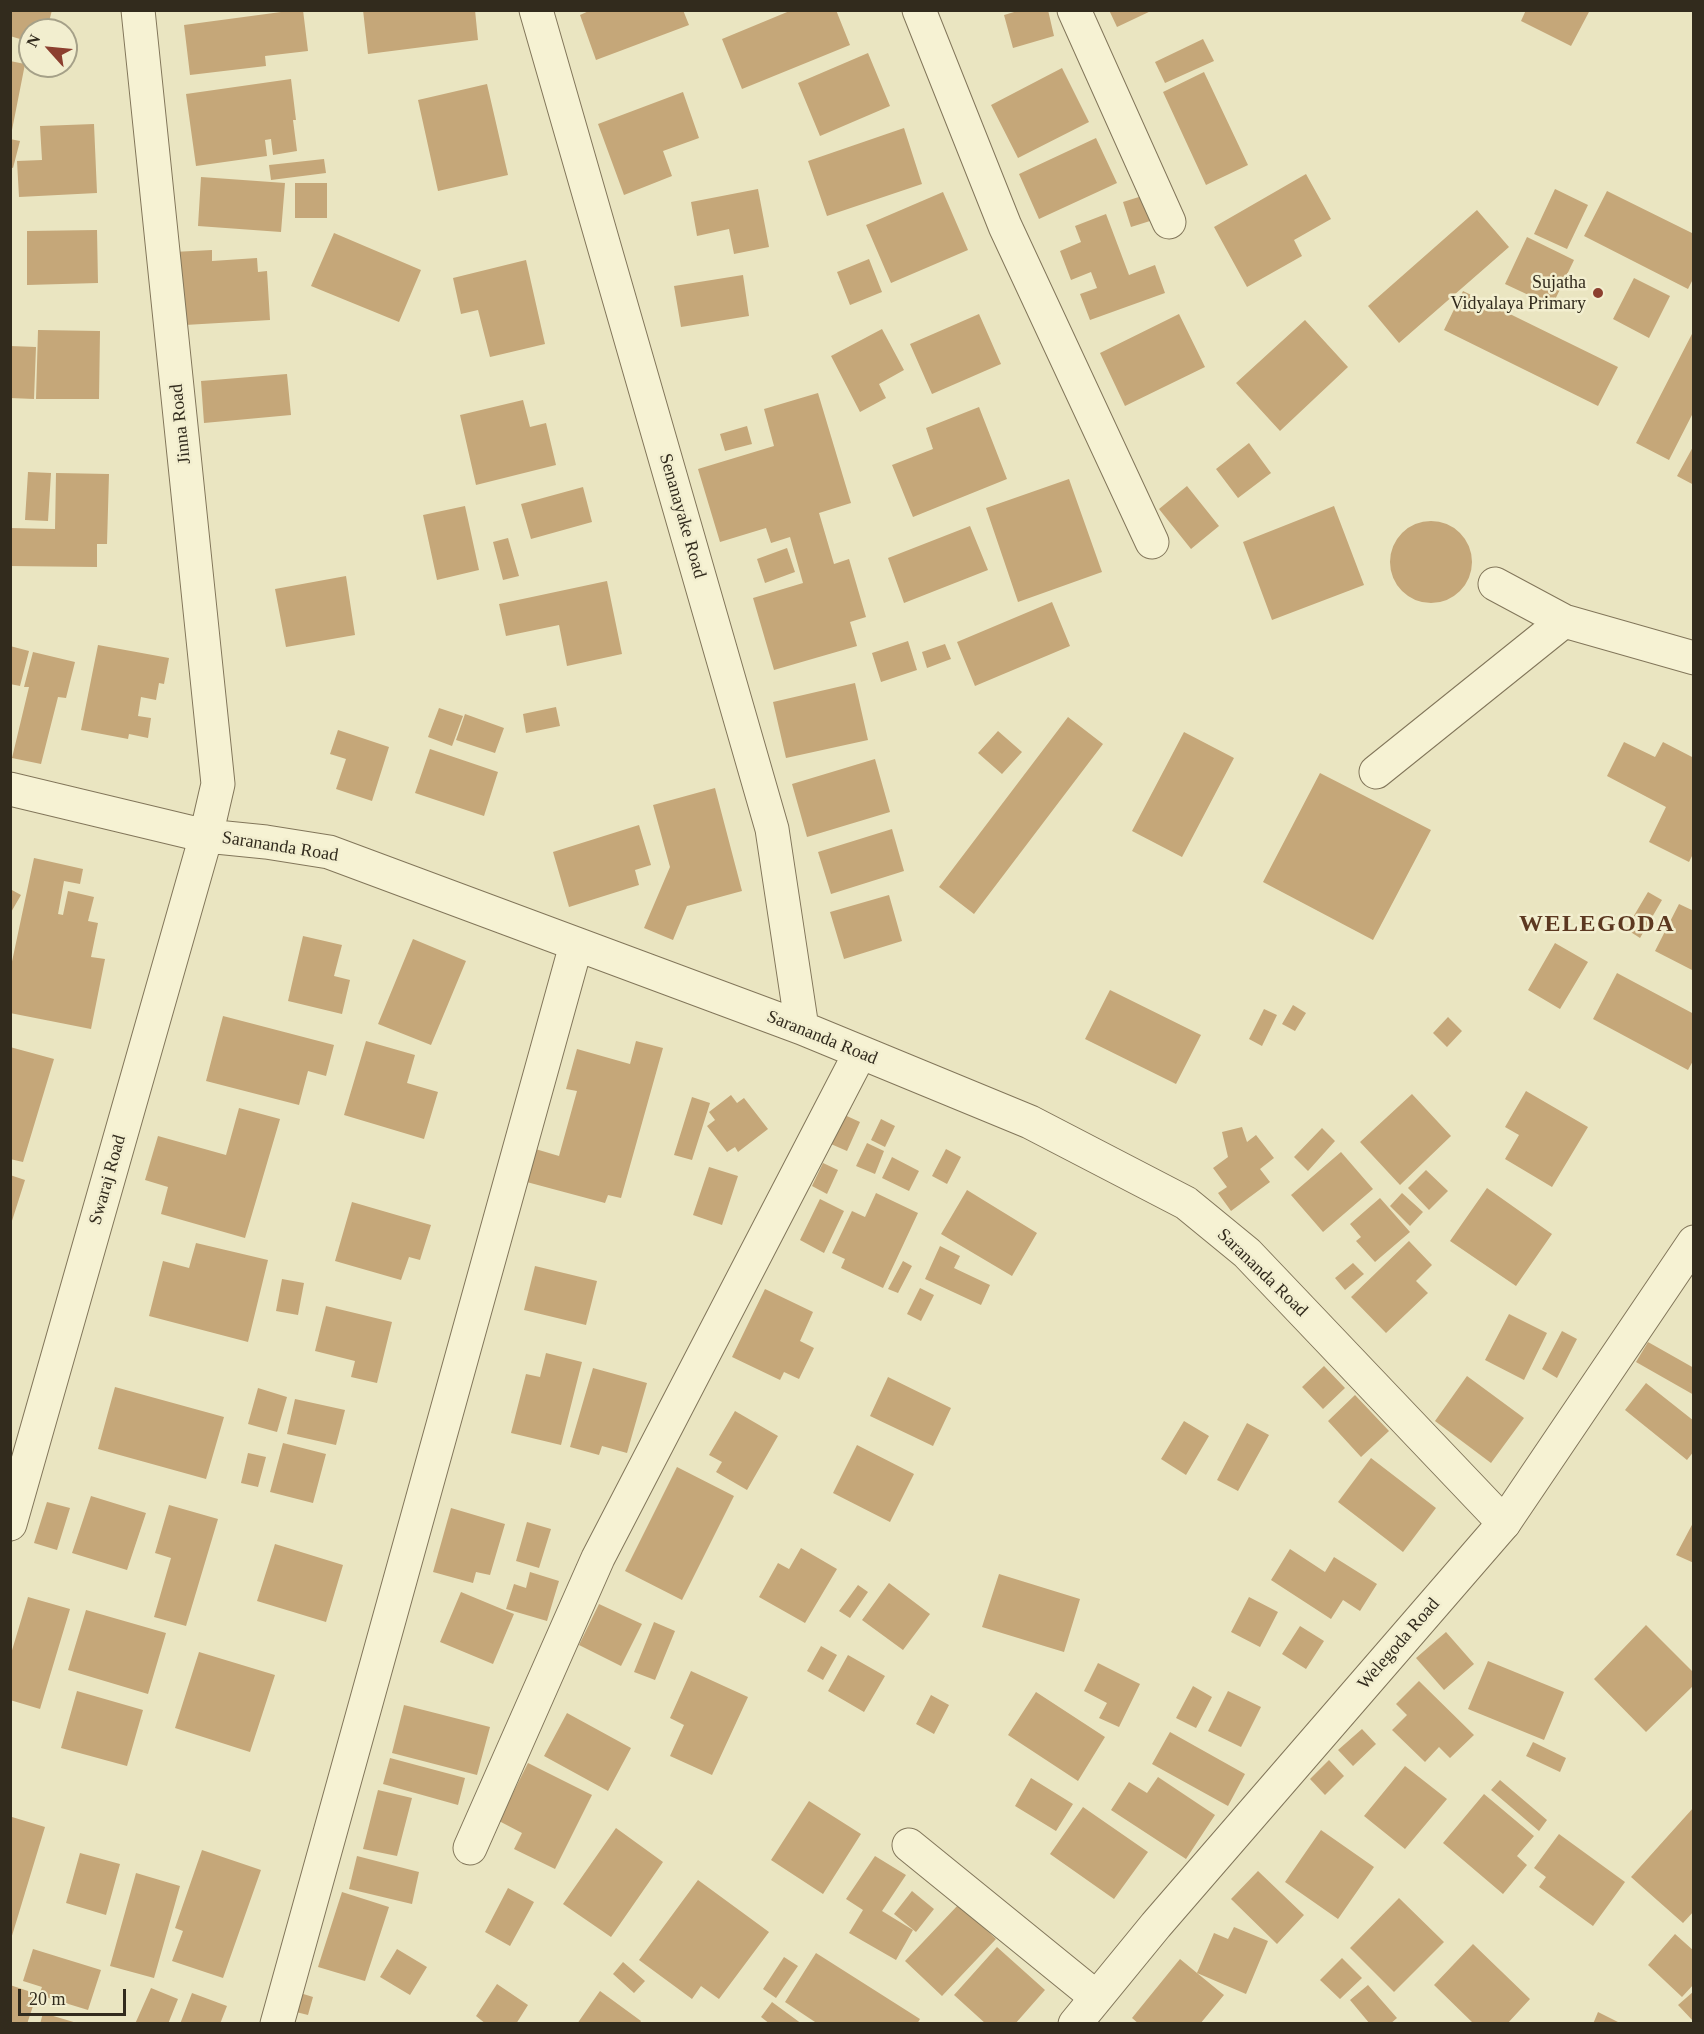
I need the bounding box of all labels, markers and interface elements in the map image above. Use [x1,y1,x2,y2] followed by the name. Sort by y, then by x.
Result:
[18,18,78,78] north arrow
[23,31,43,50] text: N
[1451,272,1586,314] place label: Sujatha Vidyalaya Primary
[1591,286,1605,300] marker: Sujatha Vidyalaya Primary
[166,383,196,465] street label: Jinna Road
[654,451,710,581] street label: Senanayake Road
[220,827,340,867] street label: Sarananda Road
[1519,911,1675,939] district label: WELEGODA
[764,1006,880,1070] street label: Sarananda Road
[85,1133,131,1227] street label: Swaraj Road
[1212,1224,1312,1322] street label: Sarananda Road
[1353,1594,1445,1694] street label: Welegoda Road
[21,1977,129,2015] scale bar
[29,1989,66,2009] text: 20 m

